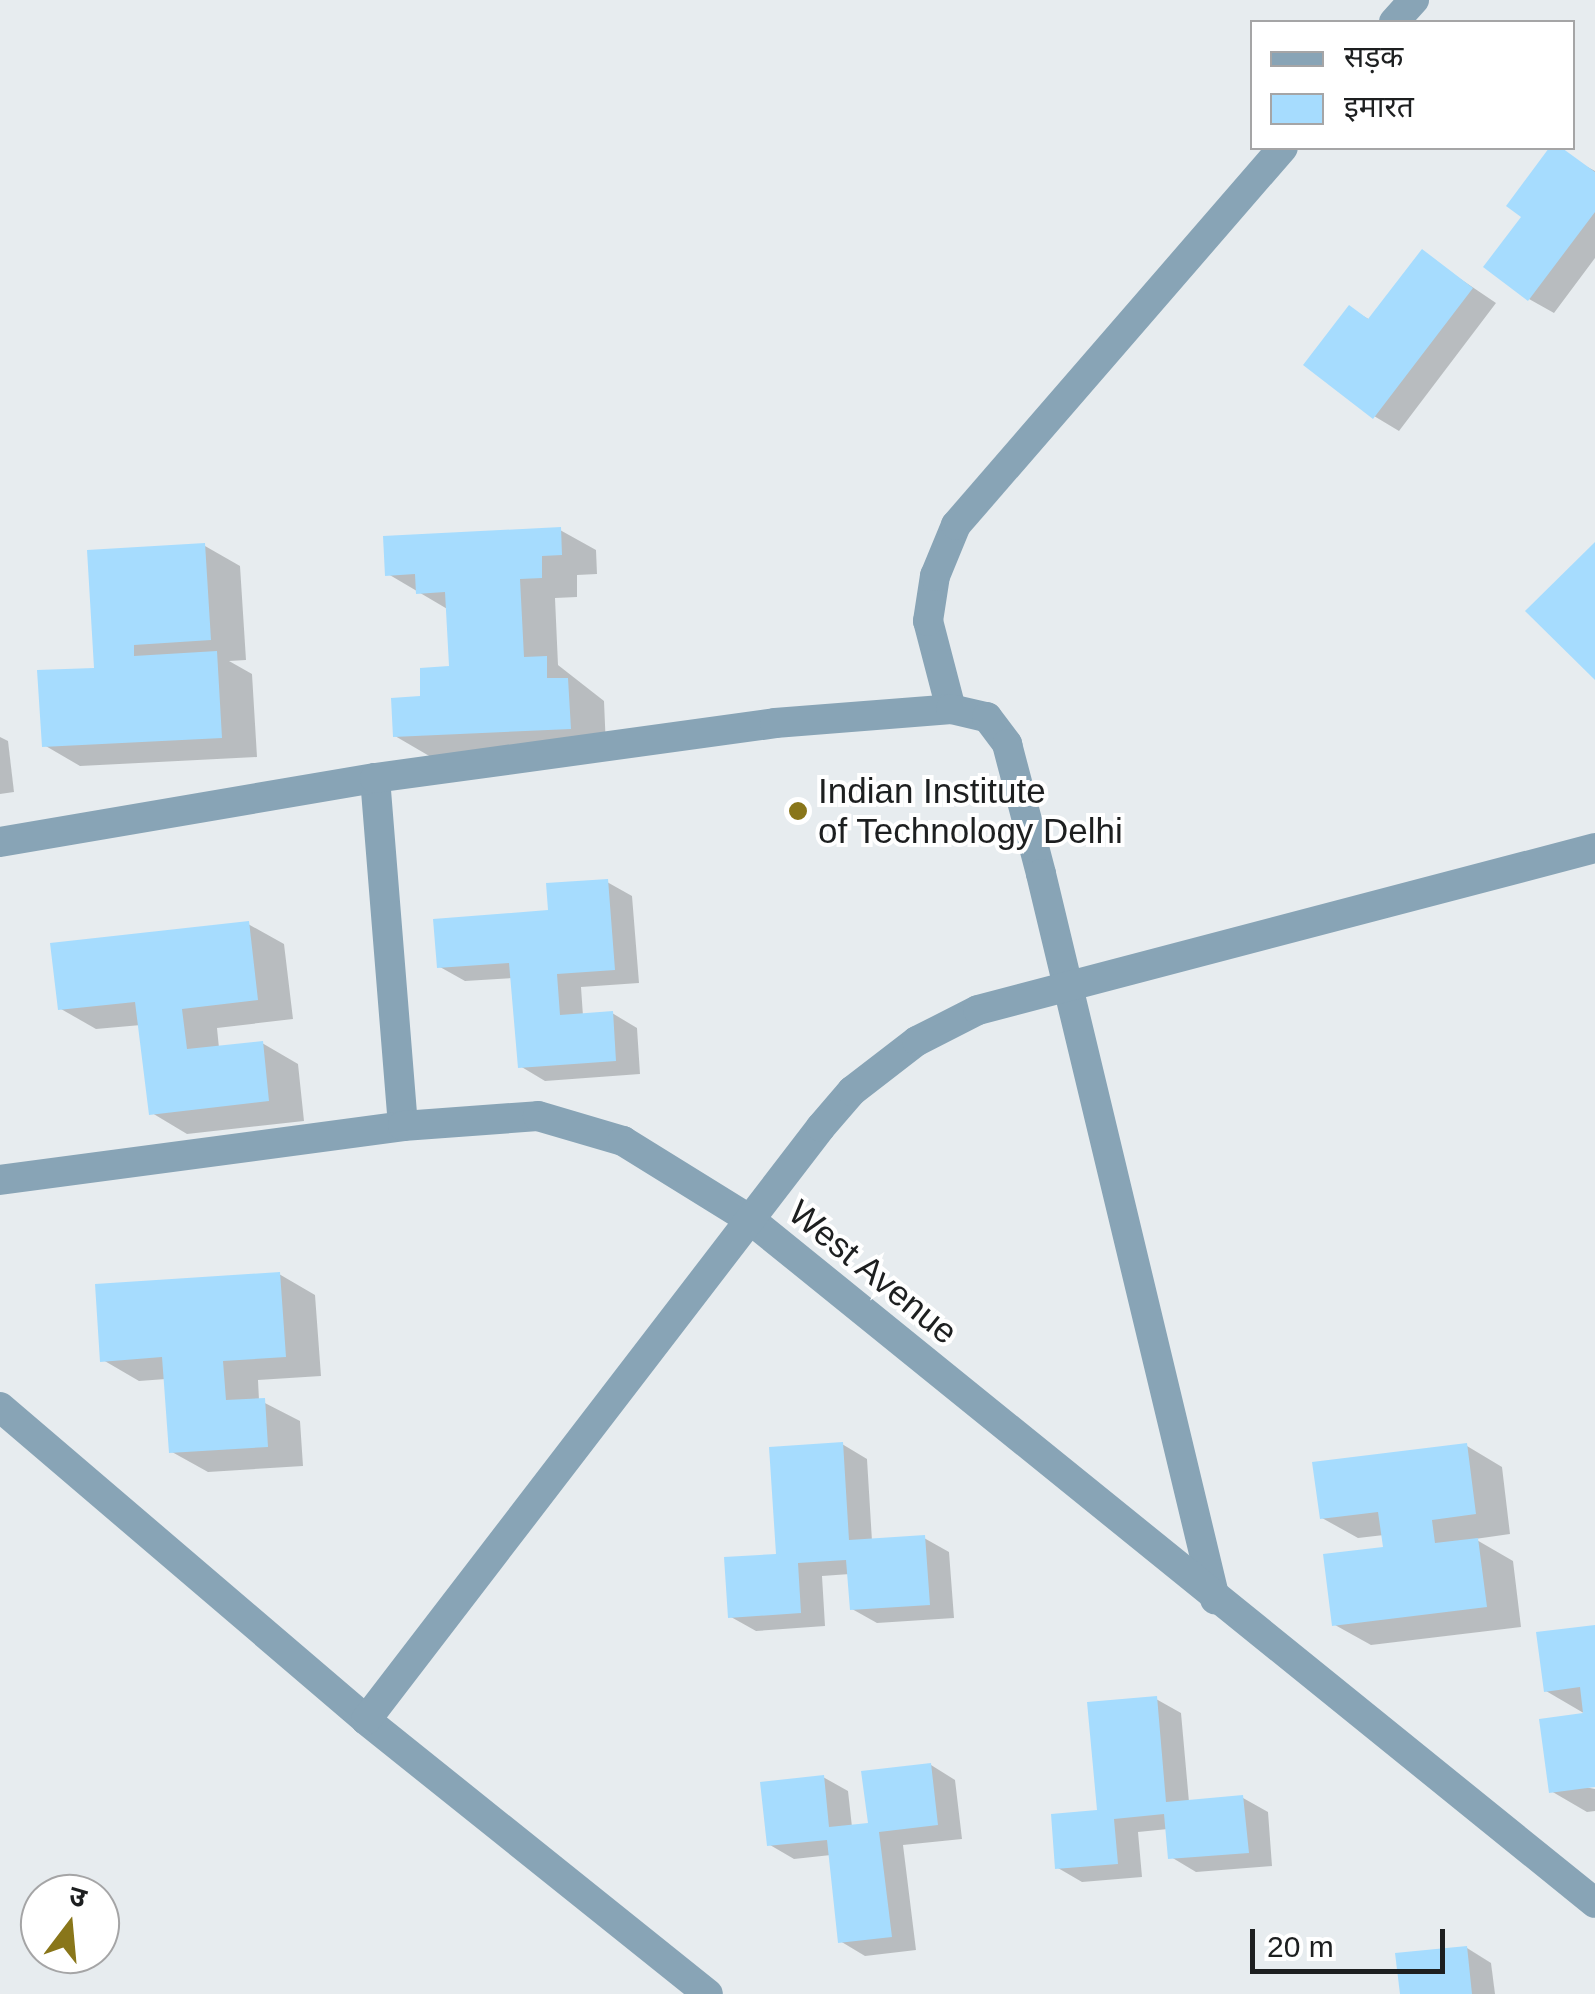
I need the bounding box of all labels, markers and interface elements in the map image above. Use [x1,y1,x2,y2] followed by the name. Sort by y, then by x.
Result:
[1250,20,1575,150] legend
[1344,40,1403,73] text: सड़क
[1344,90,1414,123] text: इमारत
[818,770,1123,852] place label: Indian Institute of Technology Delhi
[787,800,809,822] marker: Indian Institute of Technology Delhi
[779,1191,967,1353] street label: West Avenue
[20,1874,120,1974] north arrow
[66,1879,90,1914] text: उ
[1255,1909,1450,1971] scale bar
[1267,1930,1334,1963] text: 20 m

